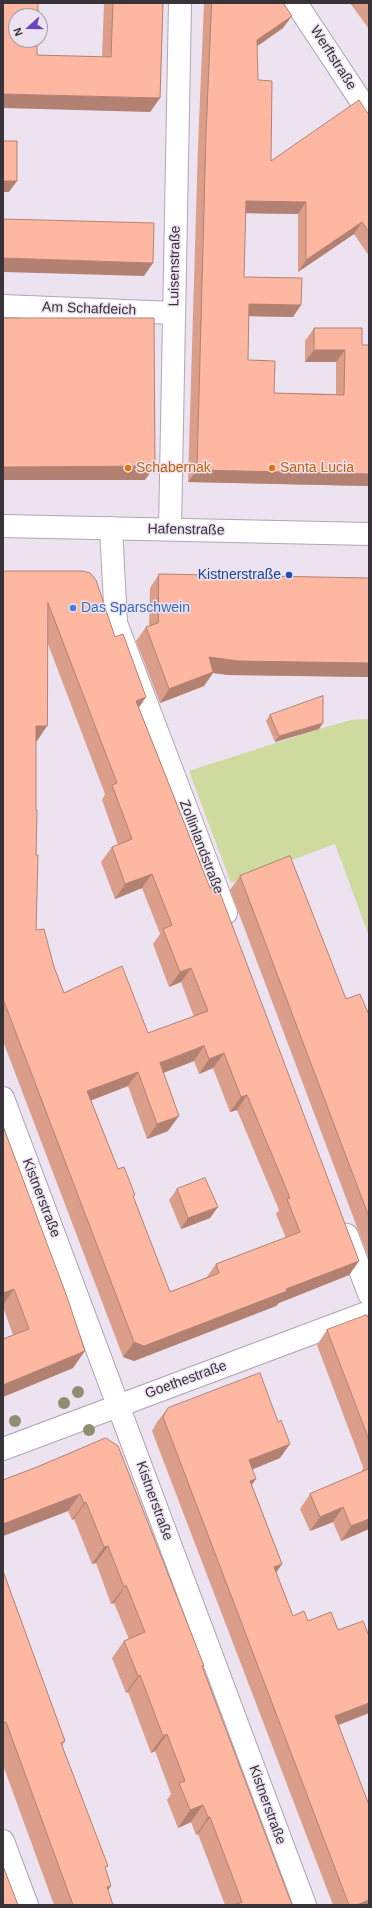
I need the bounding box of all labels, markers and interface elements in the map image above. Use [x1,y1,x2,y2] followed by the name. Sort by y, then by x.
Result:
[8,8,48,48] north arrow
[306,23,360,93] street label: Werftstraße
[11,26,25,38] text: N
[166,225,184,307] street label: Luisenstraße
[42,299,136,319] street label: Am Schafdeich
[136,460,211,476] place label: Schabernak
[280,460,354,476] place label: Santa Lucia
[123,463,133,473] marker: Schabernak
[267,463,277,473] marker: Santa Lucia
[147,521,225,539] street label: Hafenstraße
[198,567,281,583] place label: Kistnerstraße
[284,570,294,580] marker: Kistnerstraße
[81,600,190,616] place label: Das Sparschwein
[68,603,78,613] marker: Das Sparschwein
[175,797,227,897] street label: Zollinlandstraße
[18,1156,64,1240] street label: Kistnerstraße
[143,1357,229,1403] street label: Goethestraße
[132,1459,176,1543] street label: Kistnerstraße
[245,1763,289,1847] street label: Kistnerstraße

